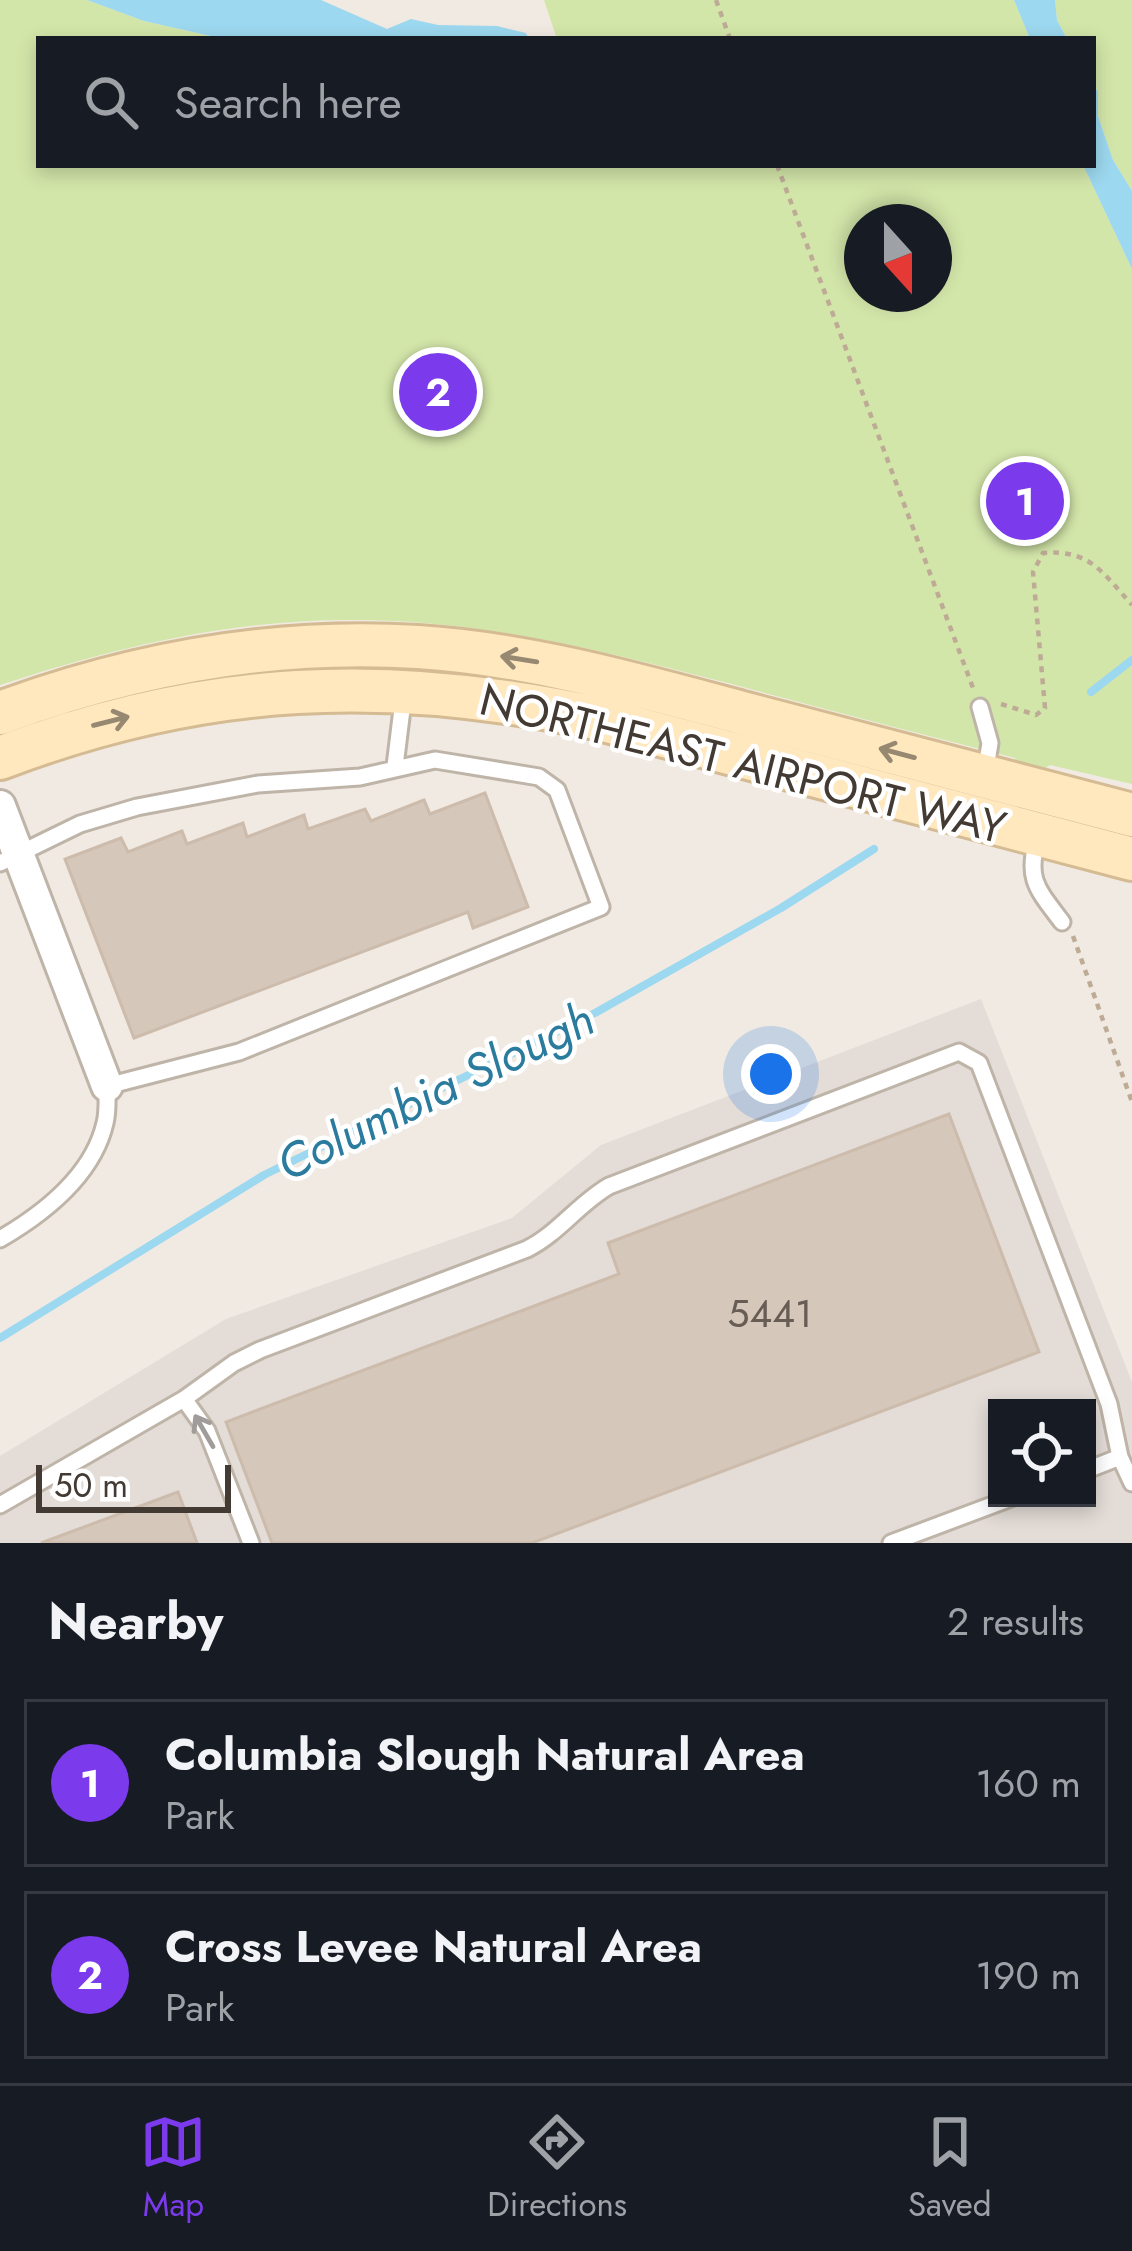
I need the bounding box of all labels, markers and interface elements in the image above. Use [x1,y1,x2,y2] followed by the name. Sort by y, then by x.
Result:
[36,36,1096,168] search box
[78,69,144,135] icon: search
[174,70,402,135] text: Search here
[844,204,952,312] north arrow
[399,347,477,437] pin: 2
[986,456,1064,546] pin: 1
[500,647,539,670] one-way arrow
[473,667,1013,861] street label: NORTHEAST AIRPORT WAY
[91,709,129,731] one-way arrow
[879,741,917,763] one-way arrow
[265,985,606,1198] water label: Columbia Slough
[741,1044,801,1104] your location
[727,1285,813,1342] house number: 5441
[988,1399,1096,1507] map controls
[988,1399,1096,1507] button: locate
[192,1414,215,1449] one-way arrow
[36,1459,231,1512] scale bar
[54,1462,128,1509] text: 50 m
[48,1584,223,1658] text: Nearby
[947,1593,1084,1650] text: 2 results
[165,1722,805,1787] text: Columbia Slough Natural Area
[80,1755,100,1812] text: 1
[975,1755,1081,1812] text: 160 m
[165,1787,235,1844] text: Park
[165,1914,702,1979] text: Cross Levee Natural Area
[77,1947,103,2004] text: 2
[975,1947,1081,2004] text: 190 m
[165,1979,235,2036] text: Park
[140,2109,206,2228] tab: Map
[487,2109,627,2228] tab: Directions
[908,2109,992,2228] tab: Saved

